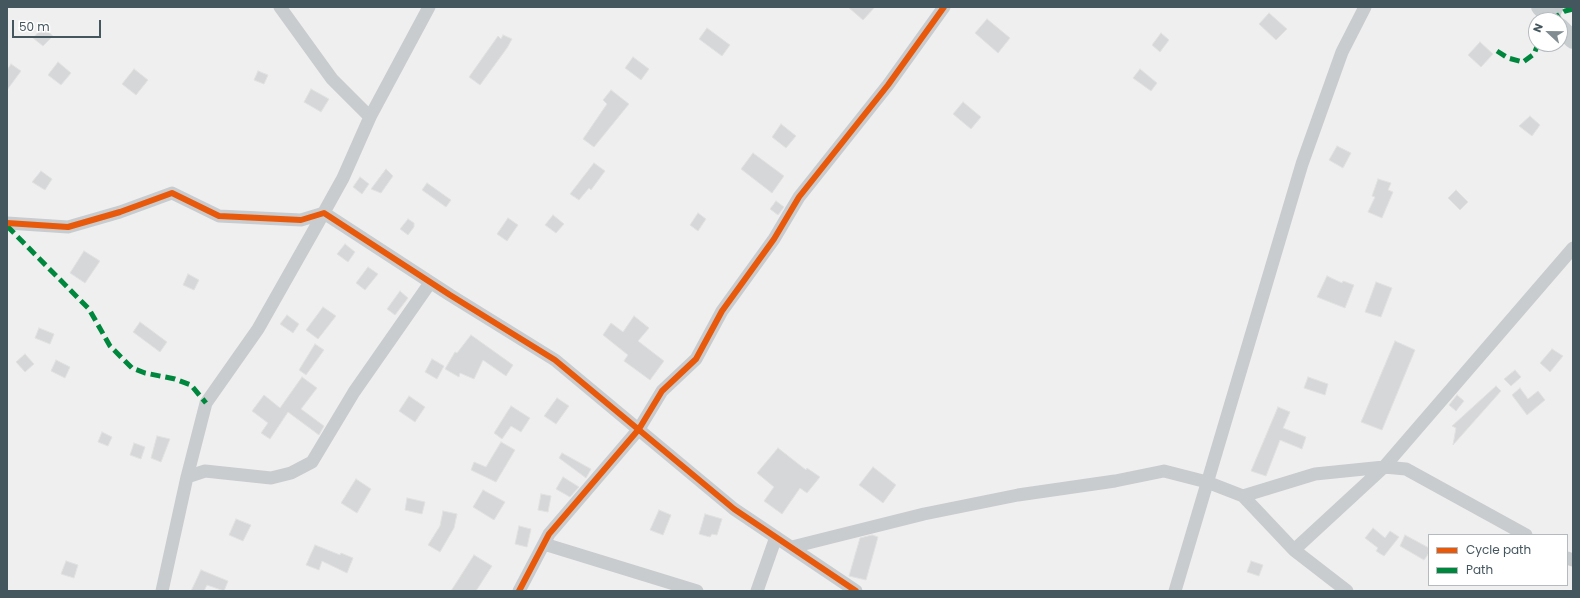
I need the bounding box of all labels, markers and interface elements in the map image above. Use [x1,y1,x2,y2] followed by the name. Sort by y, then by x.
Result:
[14,12,103,38] scale bar
[1528,12,1568,52] north arrow
[19,18,50,35] text: 50 m
[1529,21,1547,35] text: N
[1428,534,1568,586] legend
[1466,541,1531,558] text: Cycle path
[1466,561,1493,578] text: Path

